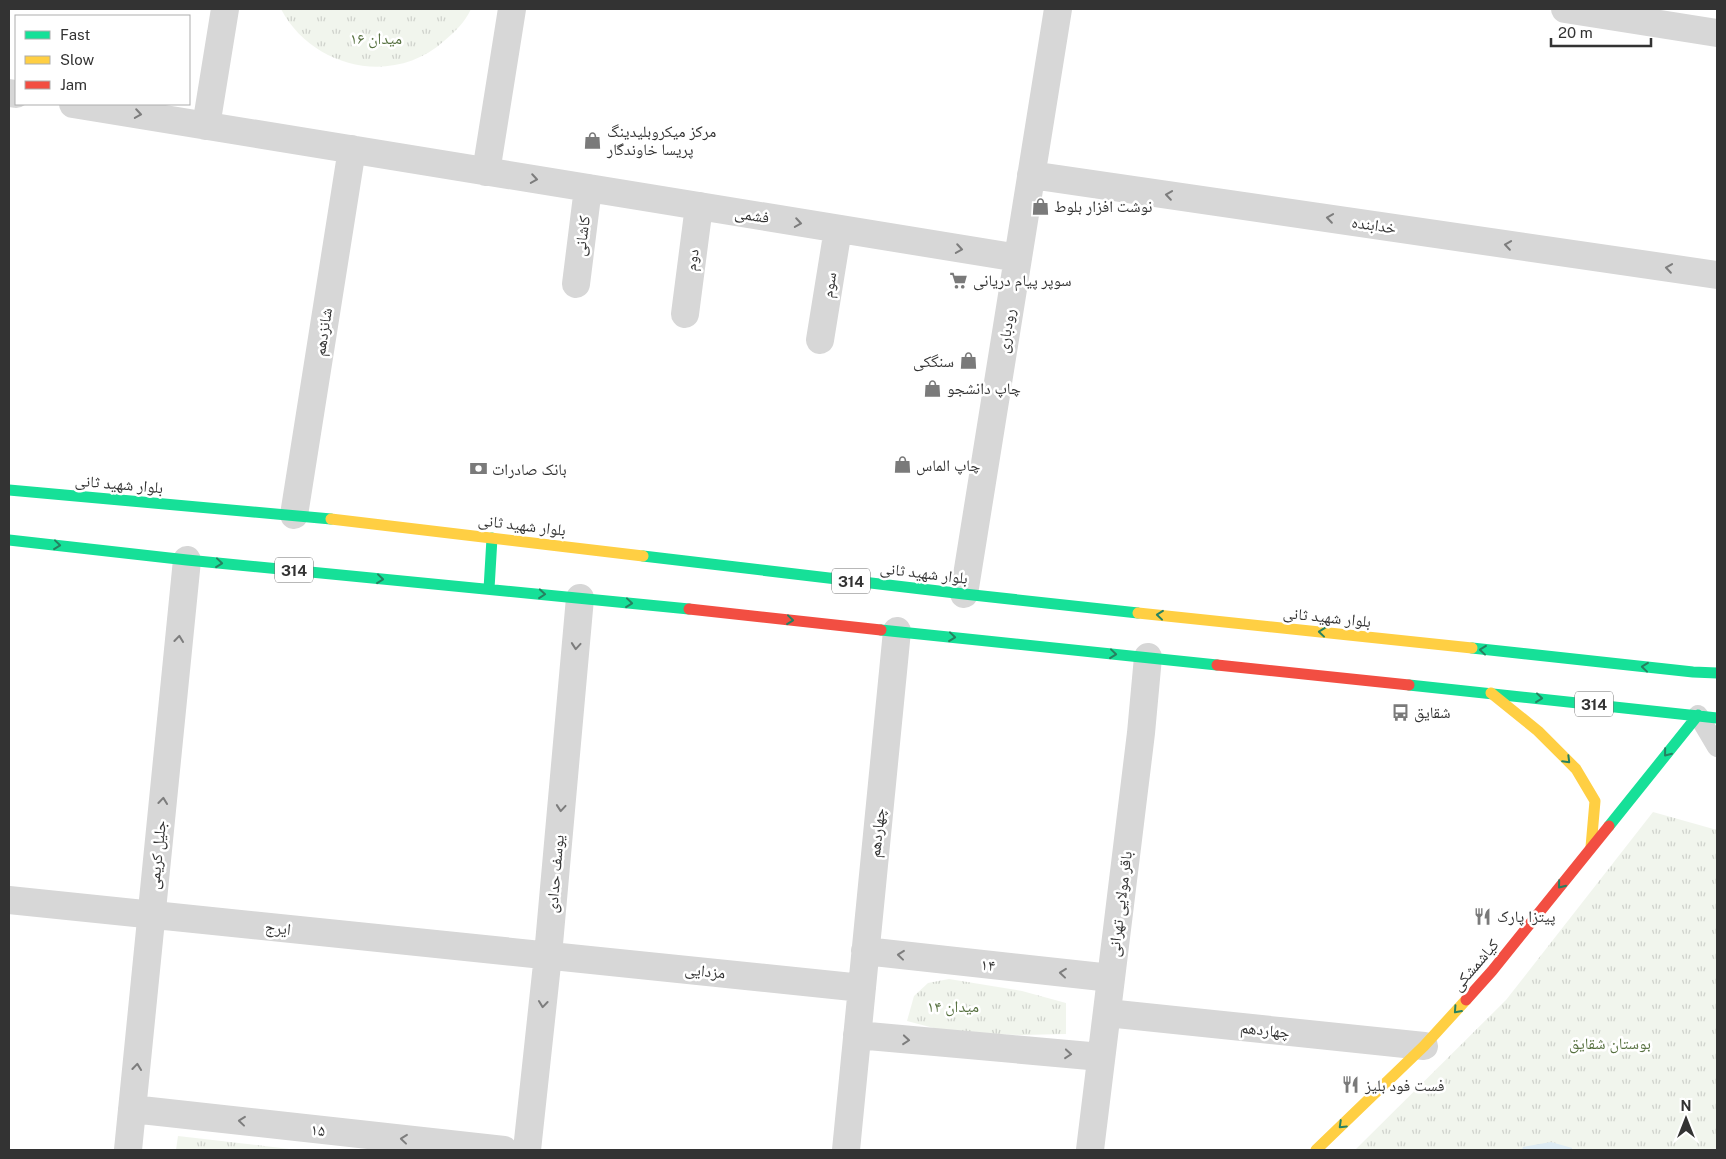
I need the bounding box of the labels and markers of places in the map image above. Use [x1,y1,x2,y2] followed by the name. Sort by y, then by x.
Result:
[606,122,716,159] place label: مرکز میکروبلیدینگ پریسا خاوندگار
[583,130,603,150] shop icon: مرکز میکروبلیدینگ پریسا خاوندگار
[1030,196,1050,216] shop icon: نوشت افزار بلوط
[1054,197,1152,216] place label: نوشت افزار بلوط
[949,270,969,290] supermarket icon: سوپر پیام دریانی
[973,271,1072,291] place label: سوپر پیام دریانی
[958,351,978,371] shop icon: سنگکی
[913,352,954,372] place label: سنگکی
[923,378,943,398] shop icon: چاپ دانشجو
[947,379,1021,398] place label: چاپ دانشجو
[892,455,912,475] shop icon: چاپ‌ الماس
[916,456,981,476] place label: چاپ‌ الماس
[468,459,488,479] bank icon: بانک صادرات
[492,460,567,479] place label: بانک صادرات
[1390,702,1410,722] bus stop icon: شقایق
[1414,703,1451,723] place label: شقایق
[1473,906,1493,926] restaurant icon: پیتزا پارک
[1497,907,1556,926] place label: پیتزا پارک
[1341,1075,1361,1095] restaurant icon: فست فود بلیز
[1364,1076,1445,1095] place label: فست فود بلیز

